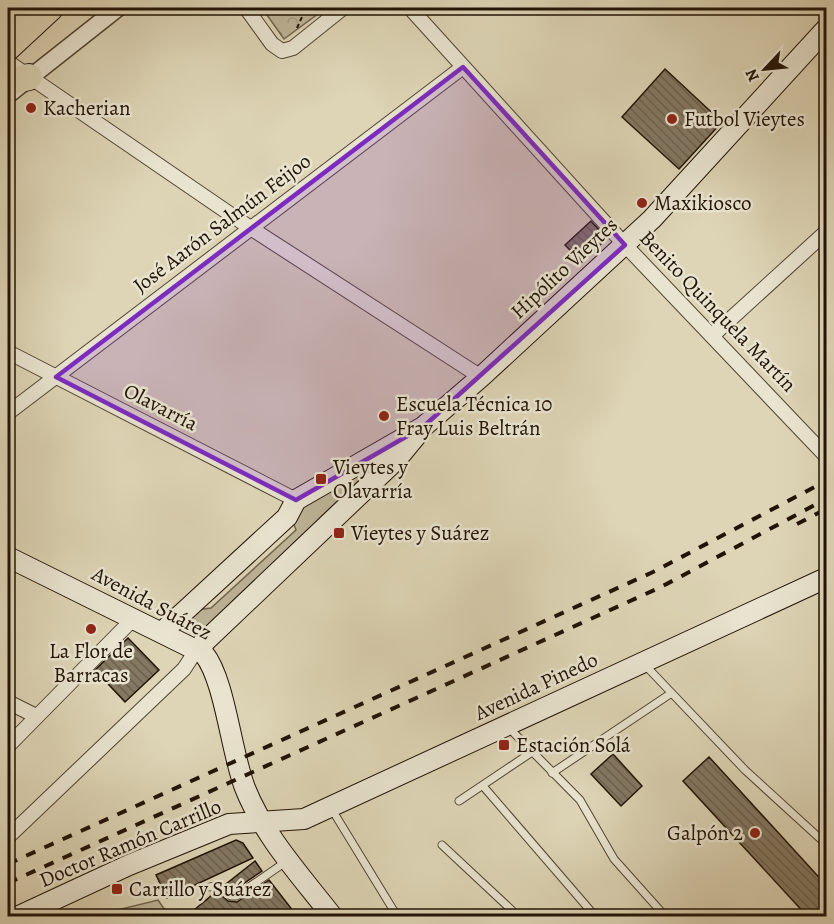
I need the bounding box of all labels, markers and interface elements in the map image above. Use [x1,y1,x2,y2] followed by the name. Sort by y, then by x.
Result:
[735,39,795,99] north arrow
[740,65,765,85] text: N
[43,94,131,122] place label: Kacherian
[24,101,38,115] marker: Kacherian
[684,105,805,133] place label: Futbol Vieytes
[665,112,679,126] marker: Futbol Vieytes
[127,147,317,299] street label: José Aarón Salmún Feijoo
[654,189,752,217] place label: Maxikiosco
[635,196,649,210] marker: Maxikiosco
[504,211,624,325] street label: Hipólito Vieytes
[633,224,803,398] street label: Benito Quinquela Martín
[119,376,203,438] street label: Olavarría
[396,390,553,442] place label: Escuela Técnica 10 Fray Luis Beltrán
[377,409,391,423] marker: Escuela Técnica 10 Fray Luis Beltrán
[332,453,413,505] place label: Vieytes y Olavarría
[314,472,328,486] marker: Vieytes y Olavarría
[350,519,489,547] place label: Vieytes y Suárez
[332,526,346,540] marker: Vieytes y Suárez
[86,559,217,646] street label: Avenida Suárez
[84,622,98,636] marker: La Flor de Barracas
[49,637,133,689] place label: La Flor de Barracas
[469,645,602,727] street label: Avenida Pinedo
[516,731,631,759] place label: Estación Solá
[497,738,511,752] marker: Estación Solá
[35,792,225,894] street label: Doctor Ramón Carrillo
[667,819,743,847] place label: Galpón 2
[748,826,762,840] marker: Galpón 2
[129,875,272,903] place label: Carrillo y Suárez
[110,882,124,896] marker: Carrillo y Suárez

